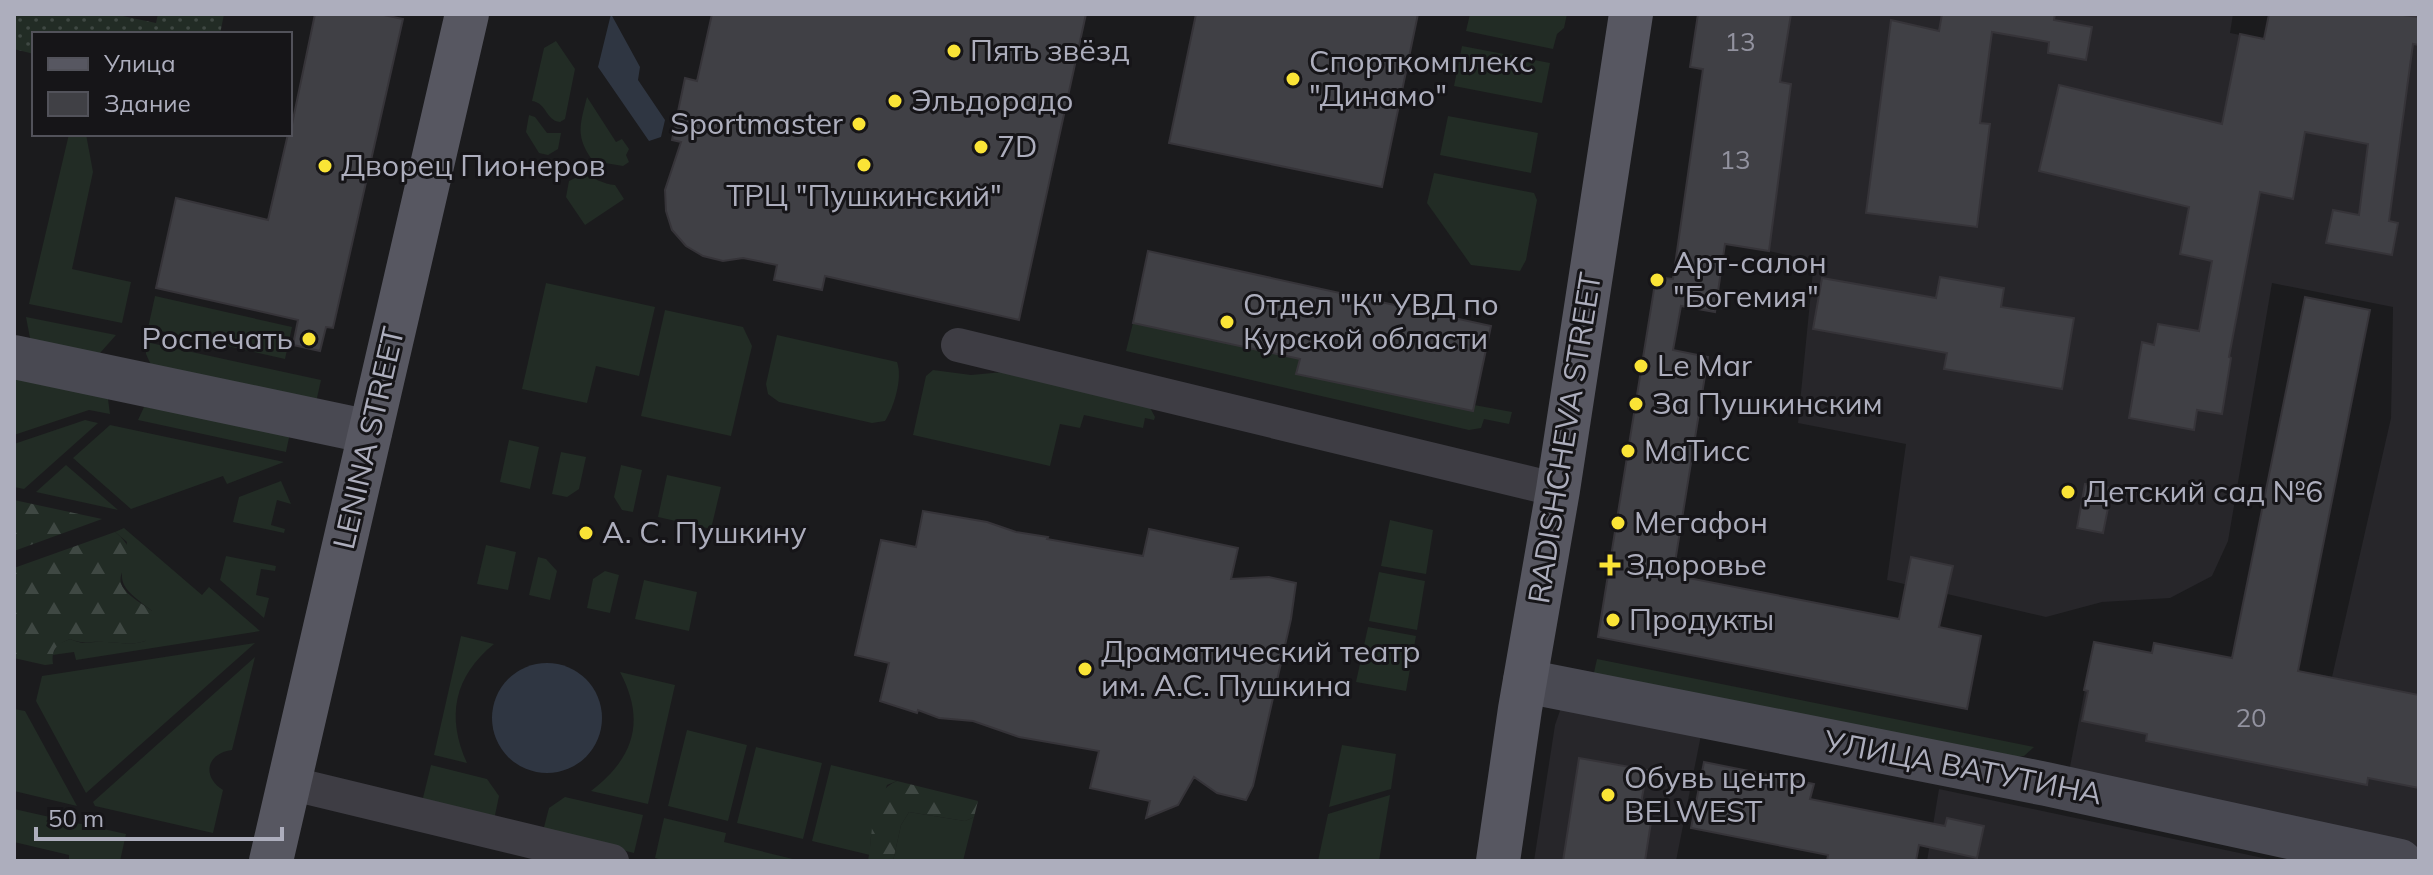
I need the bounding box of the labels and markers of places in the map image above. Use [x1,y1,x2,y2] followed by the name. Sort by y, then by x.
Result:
[970,31,1130,69] place label: Пять звёзд
[945,42,963,60] marker: Пять звёзд
[1309,42,1534,114] place label: Спорткомплекс "Динамо"
[1284,70,1302,88] marker: Спорткомплекс "Динамо"
[911,81,1073,119] place label: Эльдорадо
[886,92,904,110] marker: Эльдорадо
[670,104,843,142] place label: Sportmaster
[850,115,868,133] marker: Sportmaster
[997,127,1037,165] place label: 7D
[972,138,990,156] marker: 7D
[341,146,606,184] place label: Дворец Пионеров
[855,156,873,174] marker: ТРЦ "Пушкинский"
[316,157,334,175] marker: Дворец Пионеров
[726,176,1002,214] place label: ТРЦ "Пушкинский"
[1673,243,1827,315] place label: Арт-салон "Богемия"
[1648,271,1666,289] marker: Арт-салон "Богемия"
[1243,285,1499,357] place label: Отдел "К" УВД по Курской области
[1218,313,1236,331] marker: Отдел "К" УВД по Курской области
[142,319,293,357] place label: Роспечать
[300,330,318,348] marker: Роспечать
[1657,346,1752,384] place label: Le Mar
[1632,357,1650,375] marker: Le Mar
[1652,384,1883,422] place label: За Пушкинским
[1627,395,1645,413] marker: За Пушкинским
[1644,431,1751,469] place label: МаТисс
[1619,442,1637,460] marker: МаТисс
[2084,472,2323,510] place label: Детский сад №6
[2059,483,2077,501] marker: Детский сад №6
[1634,503,1768,541] place label: Мегафон
[602,513,807,551] place label: А. С. Пушкину
[1609,514,1627,532] marker: Мегафон
[577,524,595,542] marker: А. С. Пушкину
[1626,545,1767,583] place label: Здоровье
[1601,556,1619,574] marker: Здоровье
[1629,600,1774,638] place label: Продукты
[1604,611,1622,629] marker: Продукты
[1101,632,1420,704] place label: Драматический театр им. А.С. Пушкина
[1076,660,1094,678] marker: Драматический театр им. А.С. Пушкина
[1624,758,1807,830] place label: Обувь центр BELWEST
[1599,786,1617,804] marker: Обувь центр BELWEST

